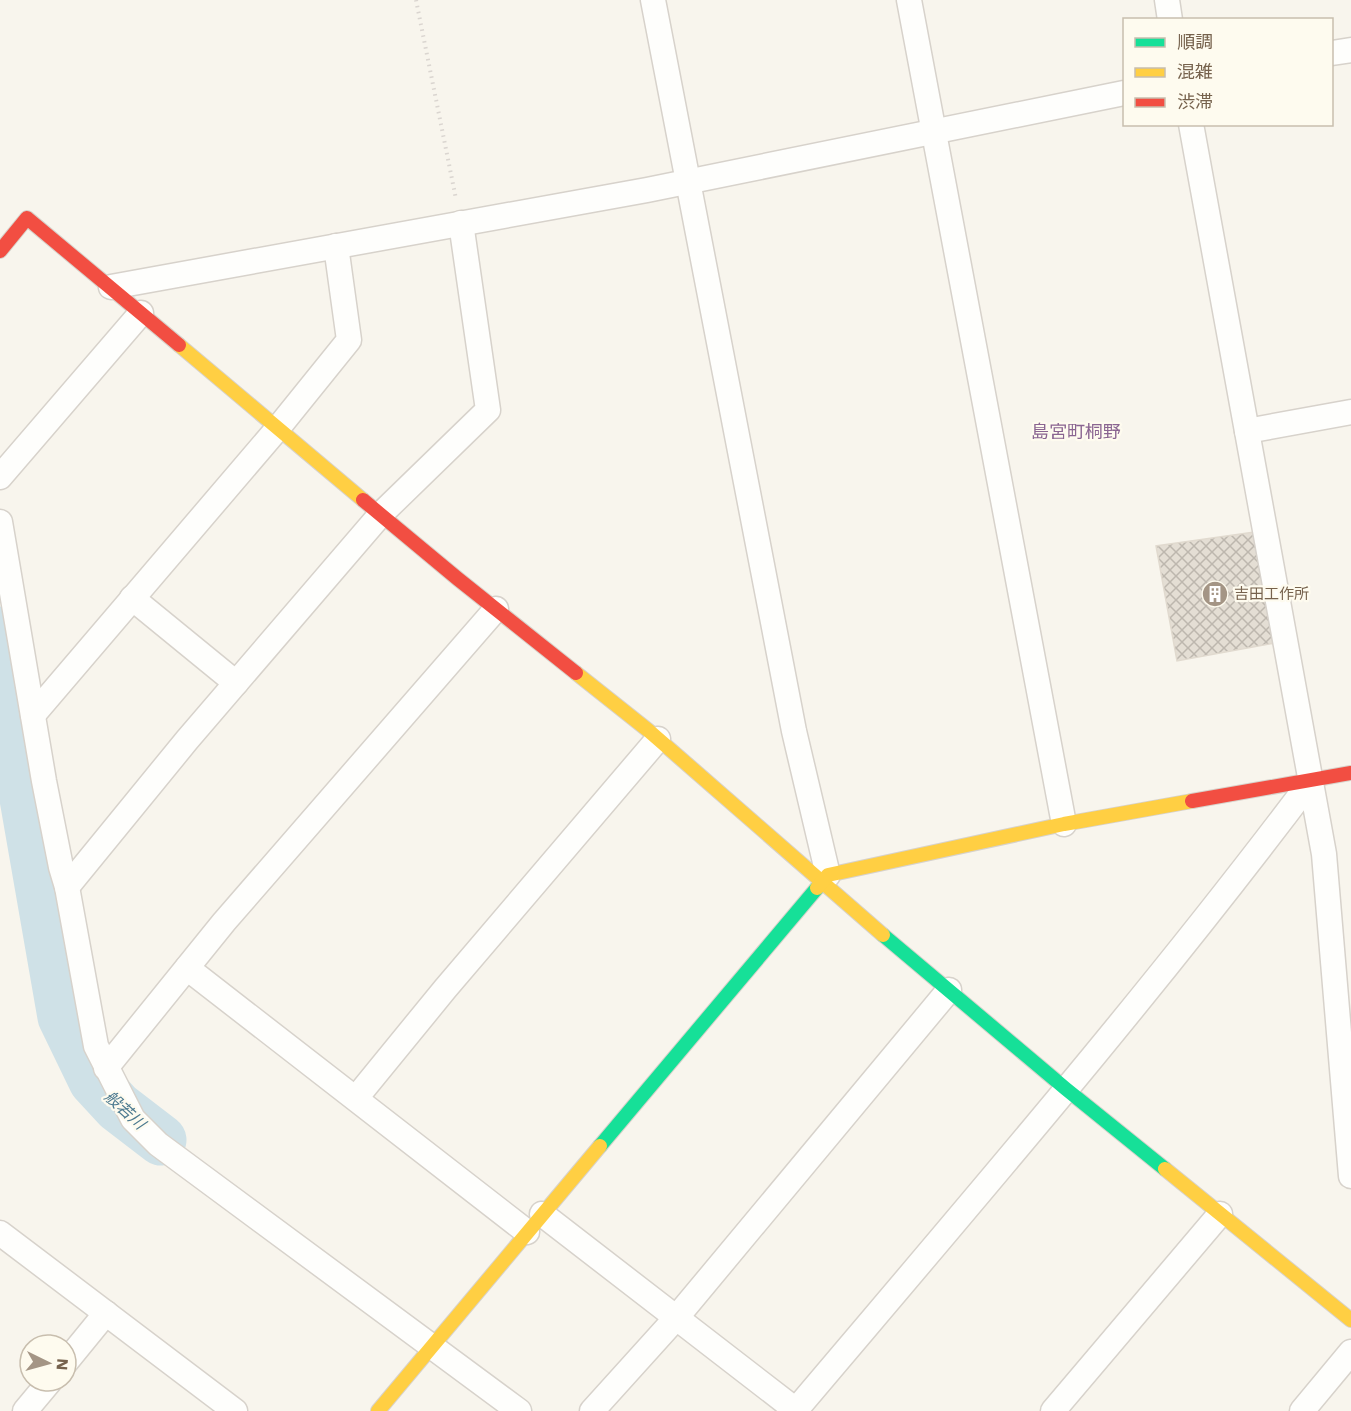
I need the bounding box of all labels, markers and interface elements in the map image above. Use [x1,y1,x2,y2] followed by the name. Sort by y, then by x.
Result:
[1123,18,1333,126] legend
[1177,31,1213,52] text: 順調
[1177,61,1213,82] text: 混雑
[1177,91,1213,112] text: 渋滞
[1031,421,1121,442] district label: 島宮町桐野
[1200,579,1230,609] building icon: 吉田工作所
[1234,585,1309,603] place label: 吉田工作所
[101,1087,151,1134] water label: 般若川
[18,1333,78,1393] north arrow
[52,1358,72,1371] text: N

